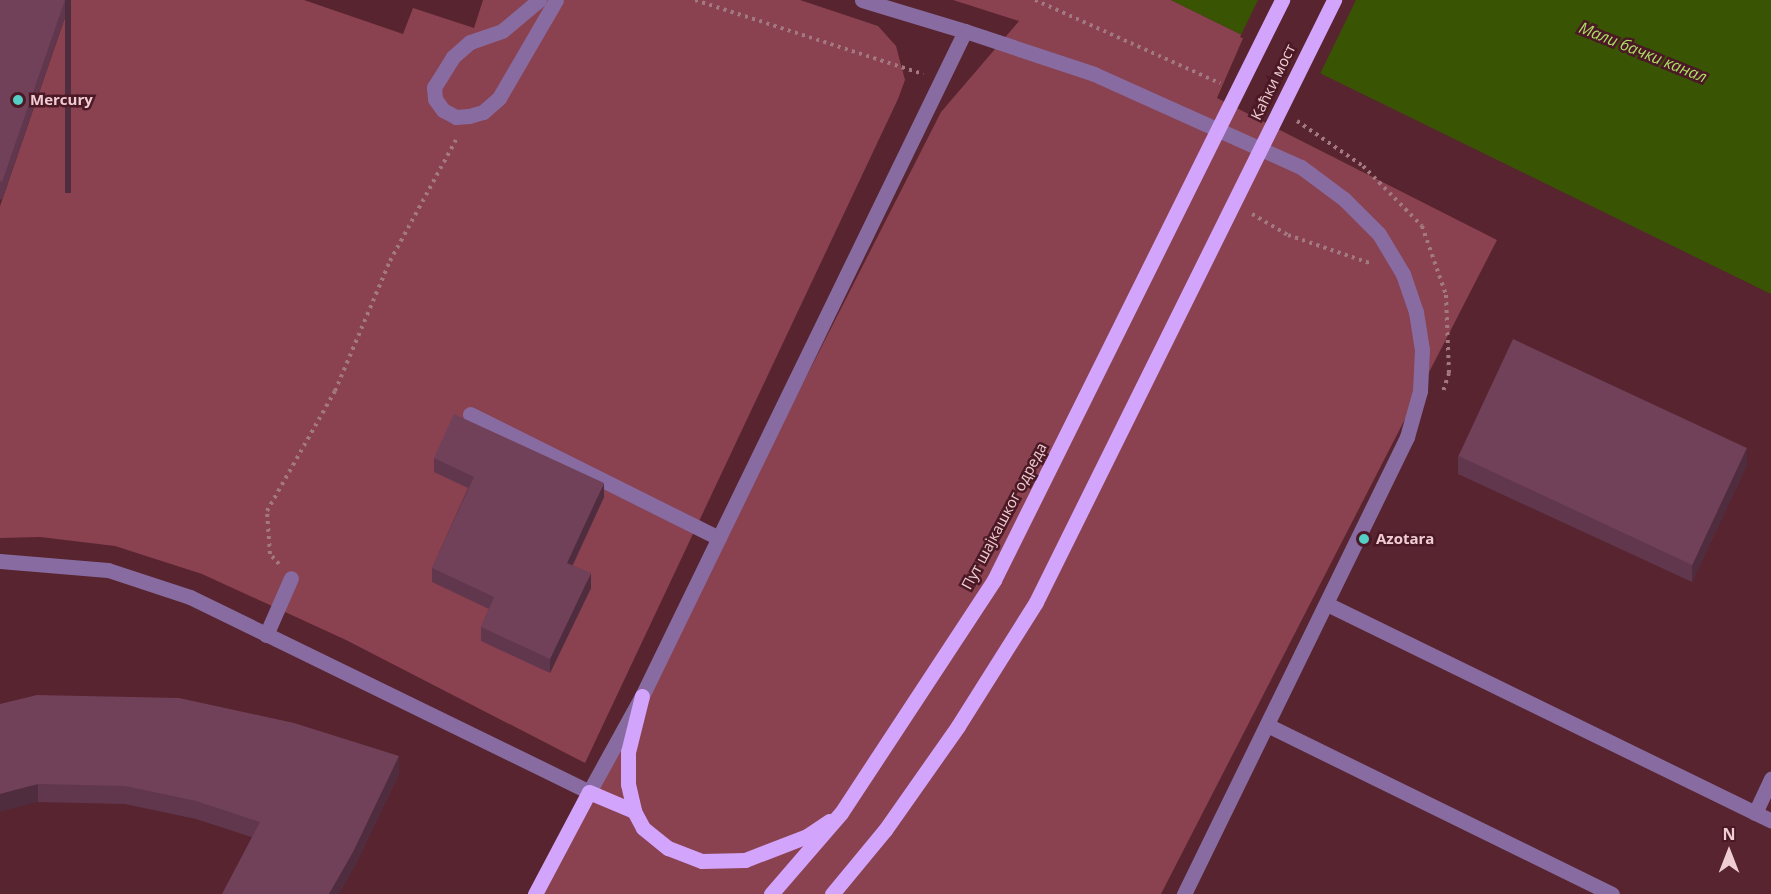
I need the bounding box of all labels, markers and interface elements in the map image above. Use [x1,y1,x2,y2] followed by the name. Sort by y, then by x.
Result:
[1576,18,1710,86] water label: Мали бачки канал
[1247,41,1299,123] street label: Каћки мост
[30,91,93,109] place label: Mercury
[11,93,25,107] marker: Mercury
[958,440,1050,592] street label: Пут шајкашког одреда
[1376,530,1434,548] place label: Azotara
[1357,532,1371,546] marker: Azotara
[1699,822,1759,882] north arrow
[1722,823,1736,845] text: N

